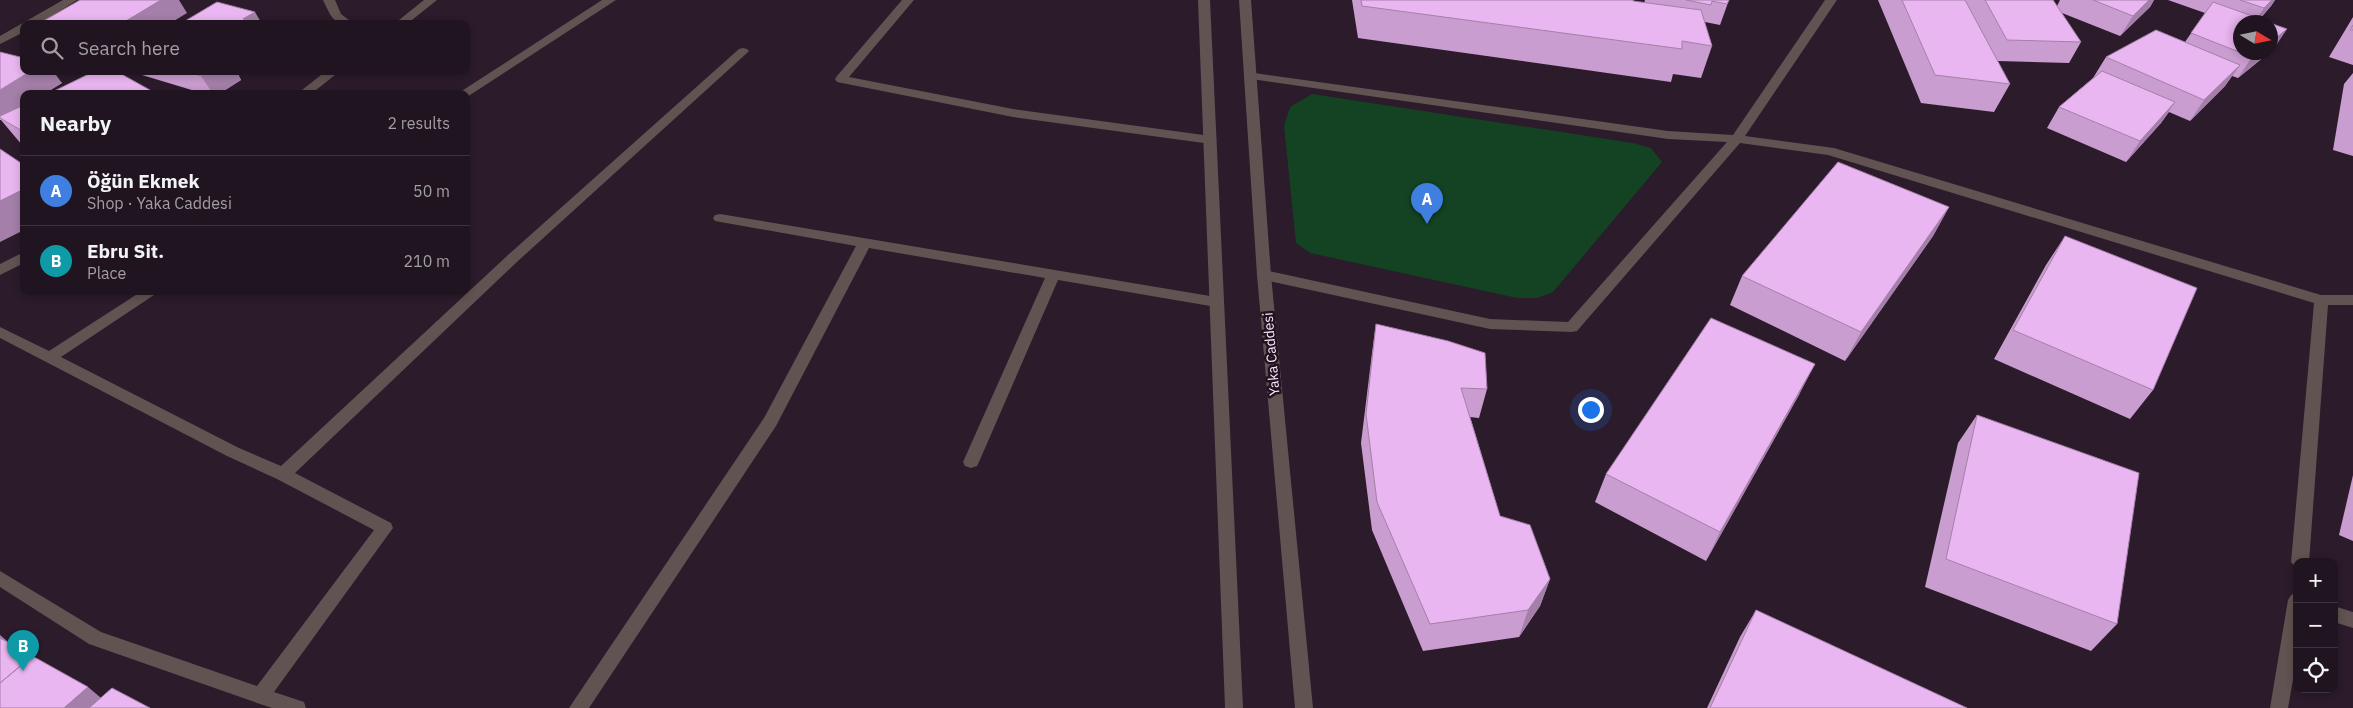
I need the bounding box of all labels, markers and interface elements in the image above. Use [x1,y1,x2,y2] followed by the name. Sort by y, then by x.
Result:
[2233,15,2278,60] north arrow
[20,20,470,75] search box
[38,34,66,62] icon: search
[78,36,180,60] text: Search here
[40,109,111,137] text: Nearby
[387,113,450,133] text: 2 results
[87,169,199,193] text: Öğün Ekmek
[51,181,61,201] text: A
[413,181,450,201] text: 50 m
[1411,183,1443,224] pin: A
[87,193,232,213] text: Shop · Yaka Caddesi
[87,239,164,263] text: Ebru Sit.
[51,251,61,271] text: B
[403,251,450,271] text: 210 m
[87,263,126,283] text: Place
[1258,312,1284,396] street label: Yaka Caddesi
[1578,397,1604,423] your location
[2293,558,2338,693] map controls
[2293,558,2338,603] button: +
[2293,603,2338,648] button: −
[7,630,39,671] pin: B
[2293,648,2338,693] button: locate

